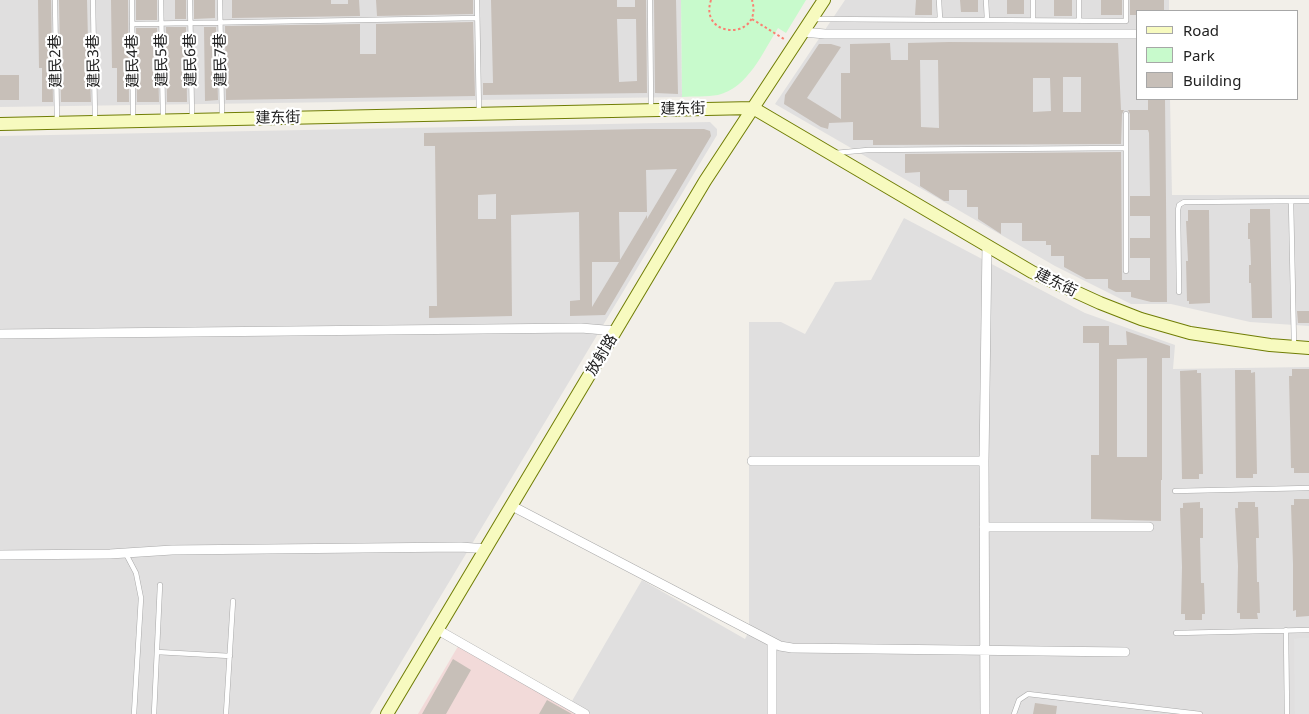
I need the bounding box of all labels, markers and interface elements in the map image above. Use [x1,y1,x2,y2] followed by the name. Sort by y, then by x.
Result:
[1136,10,1299,100] legend
[1183,20,1219,40] text: Road
[153,33,171,87] street label: 建民5巷
[182,33,200,87] street label: 建民6巷
[212,33,230,87] street label: 建民7巷
[47,34,65,88] street label: 建民2巷
[85,34,103,88] street label: 建民3巷
[124,34,142,88] street label: 建民4巷
[1183,45,1215,65] text: Park
[1183,70,1241,90] text: Building
[660,100,706,118] street label: 建东街
[255,109,301,127] street label: 建东街
[1032,265,1080,301] street label: 建东街
[583,331,621,379] street label: 放射路

